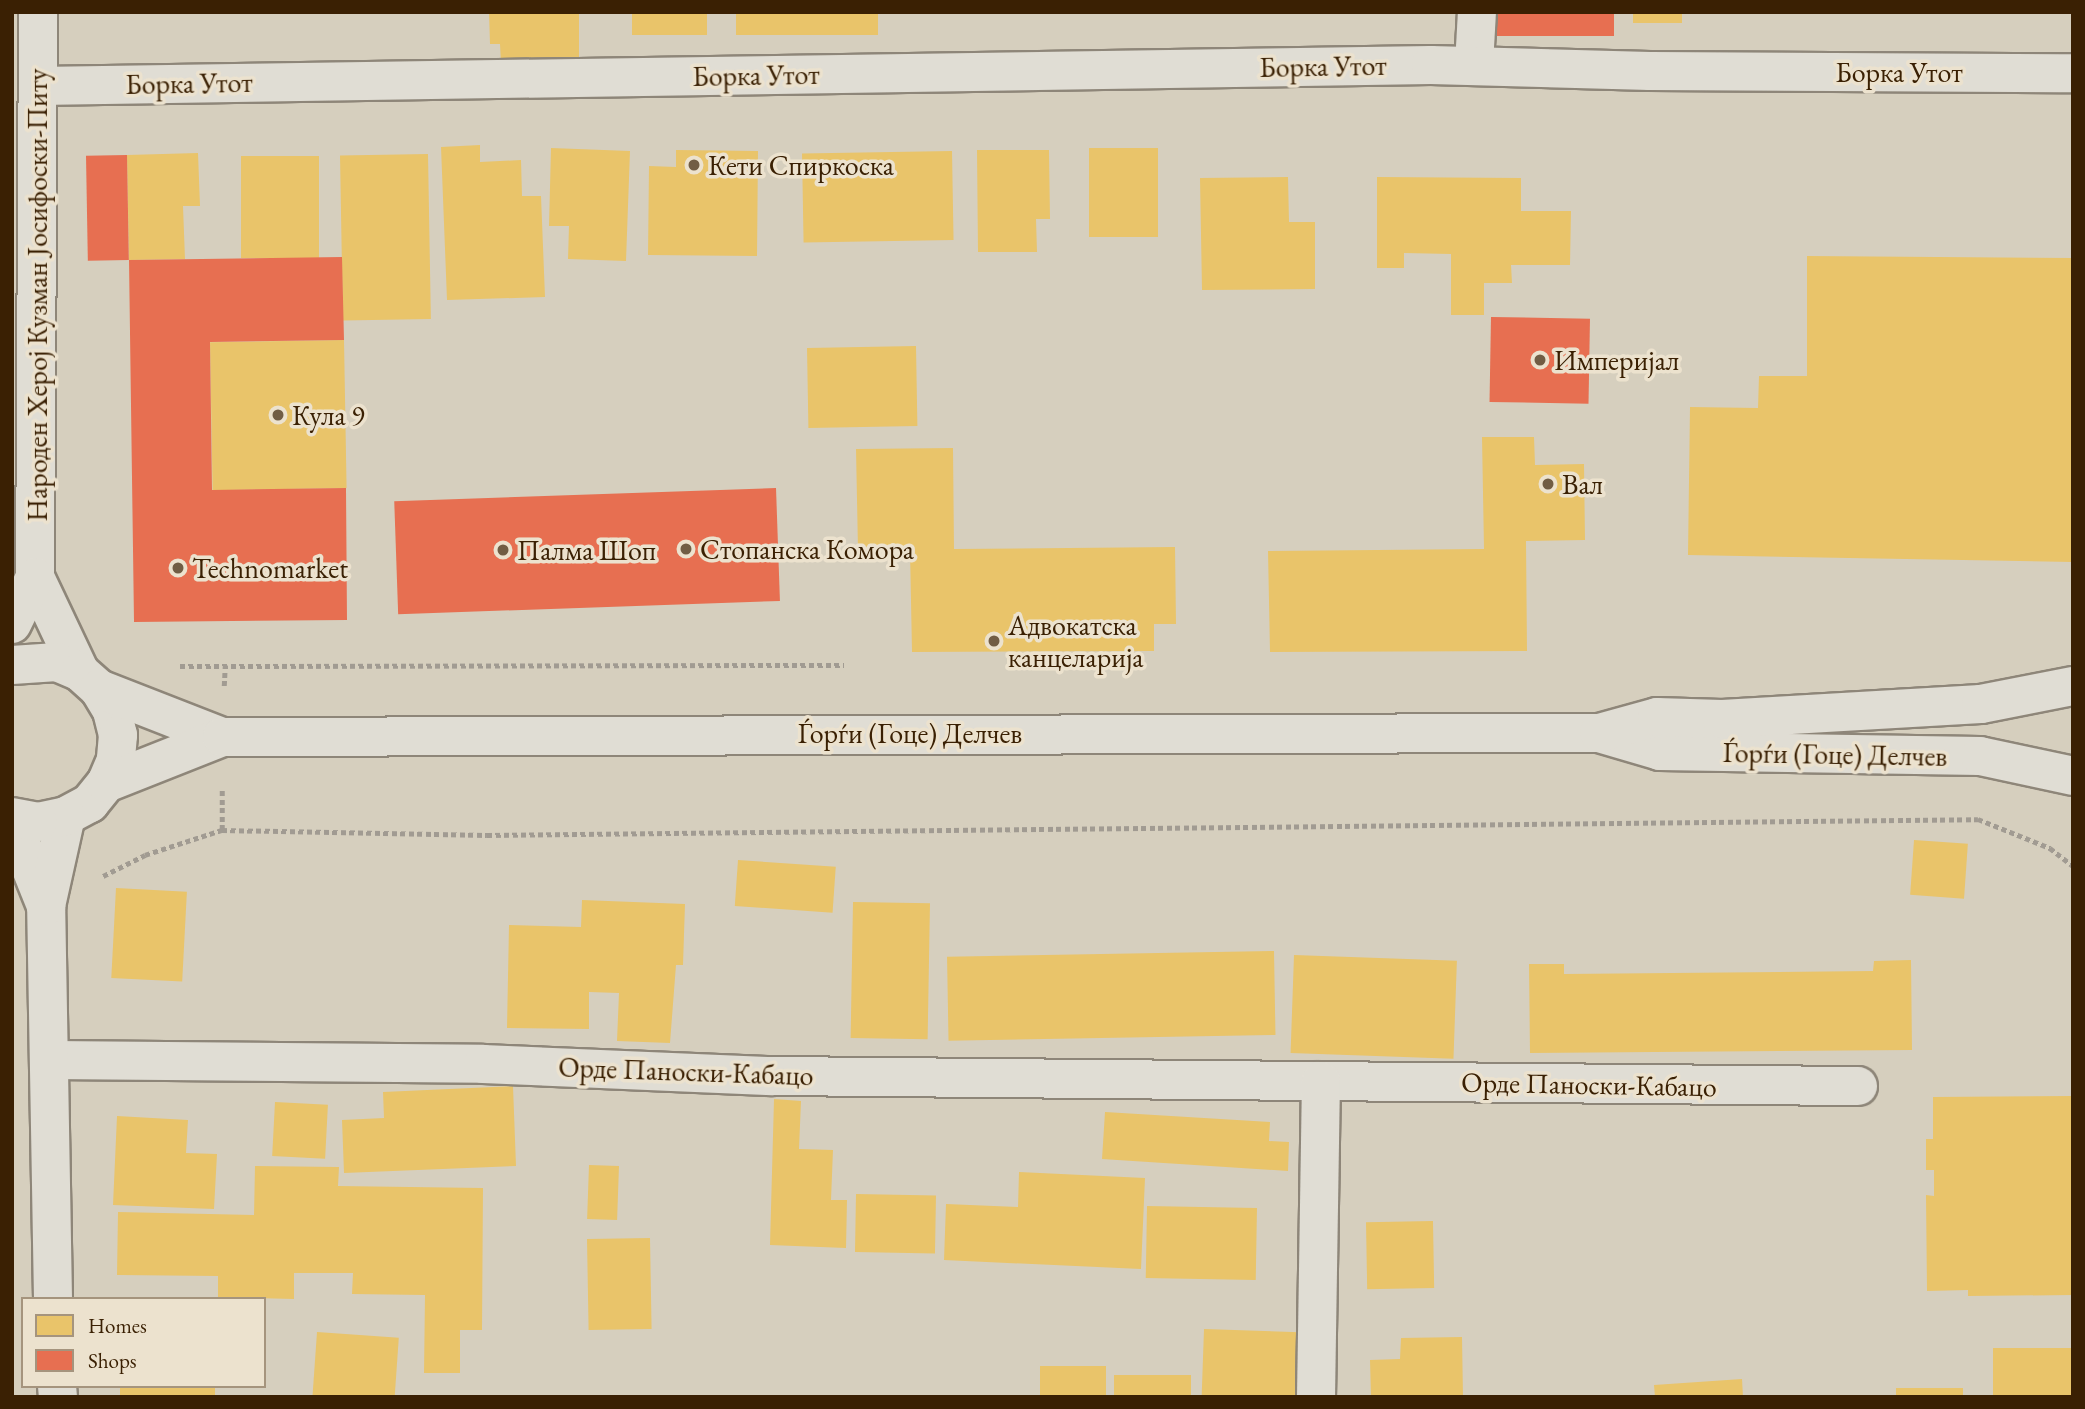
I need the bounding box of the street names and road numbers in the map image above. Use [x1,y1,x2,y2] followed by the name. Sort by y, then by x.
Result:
[1259,48,1387,84] street label: Борка Утот
[1835,55,1963,89] street label: Борка Утот
[692,57,820,93] street label: Борка Утот
[125,65,253,101] street label: Борка Утот
[20,68,54,522] street label: Народен Херој Кузман Јосифоски-Питу
[798,716,1022,750] street label: Ѓорѓи (Гоце) Делчев
[1722,735,1948,773] street label: Ѓорѓи (Гоце) Делчев
[558,1050,814,1092] street label: Орде Паноски-Кабацо
[1461,1065,1717,1103] street label: Орде Паноски-Кабацо

